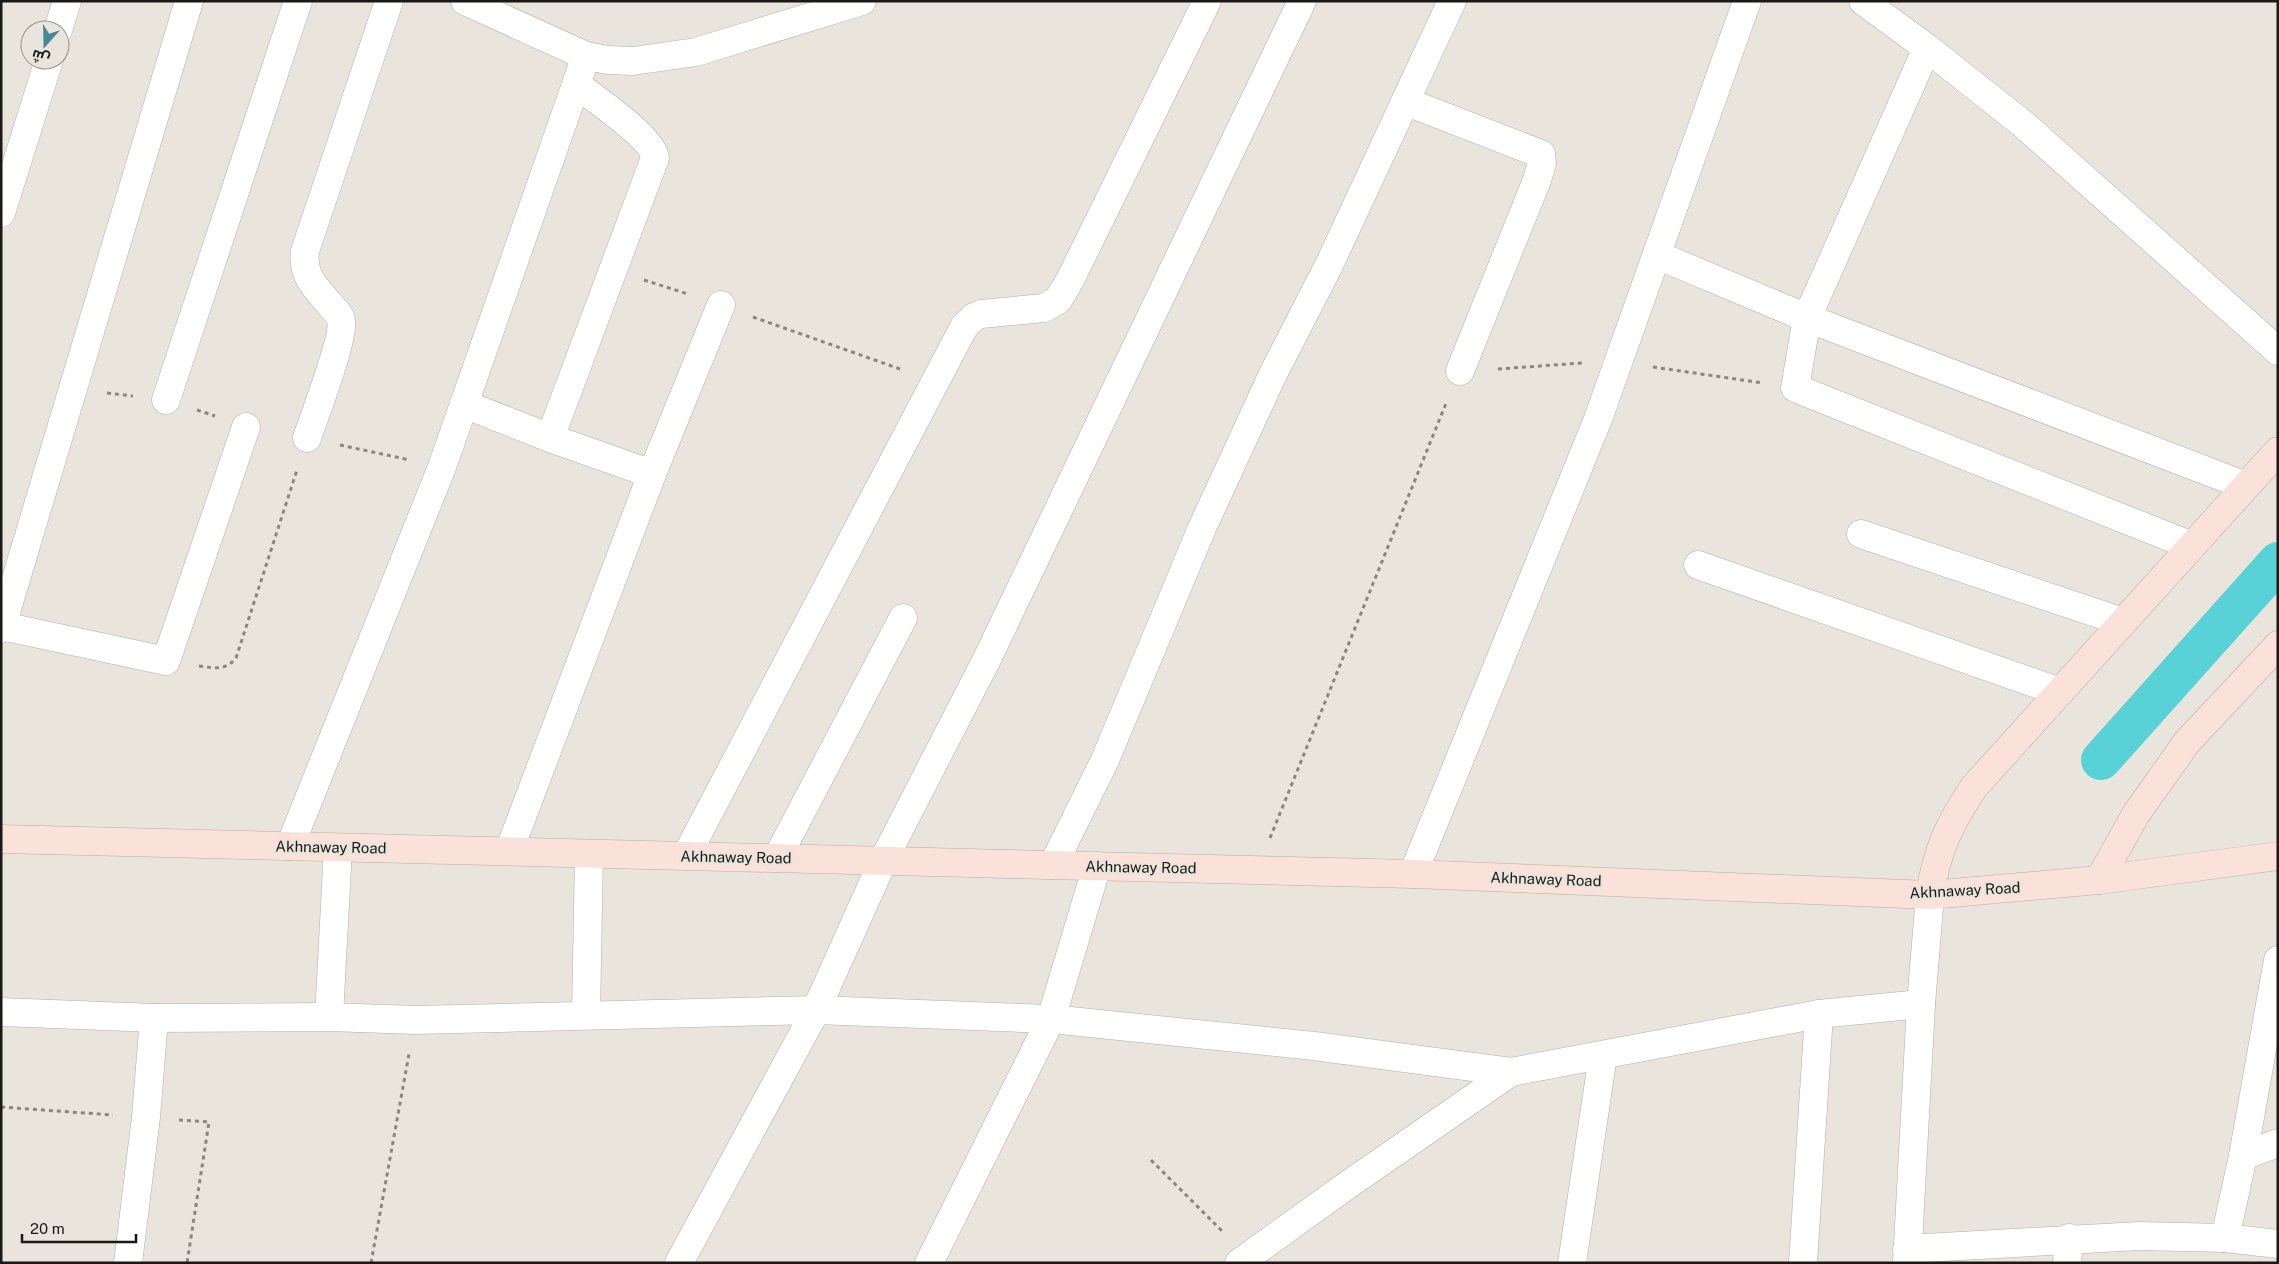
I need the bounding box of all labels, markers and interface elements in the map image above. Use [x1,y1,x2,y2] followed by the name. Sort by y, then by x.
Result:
[20,20,70,70] north arrow
[29,46,52,68] text: ش
[275,838,387,856] street label: Akhnaway Road
[680,848,792,866] street label: Akhnaway Road
[1085,858,1197,876] street label: Akhnaway Road
[1490,869,1602,889] street label: Akhnaway Road
[1909,879,2021,901] street label: Akhnaway Road
[22,1212,136,1244] scale bar
[30,1220,65,1237] text: 20 m

